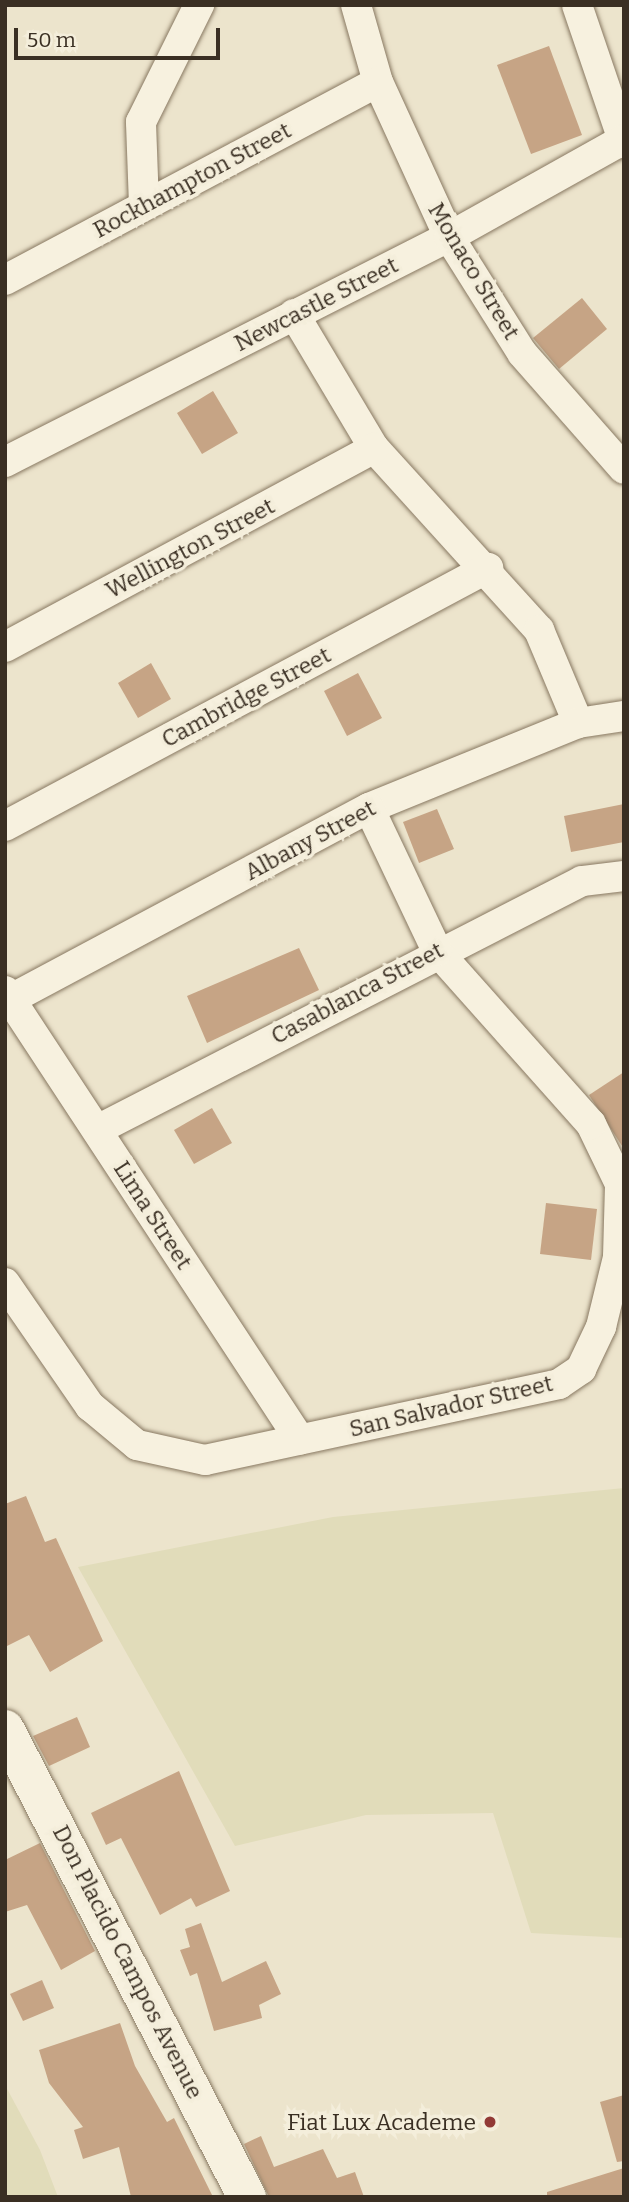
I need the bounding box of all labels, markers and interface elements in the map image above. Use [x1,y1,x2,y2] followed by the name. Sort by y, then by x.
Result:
[18,14,224,58] scale bar
[27,27,76,53] text: 50 m
[88,116,296,244] street label: Rockhampton Street
[422,198,526,344] street label: Monaco Street
[230,251,402,357] street label: Newcastle Street
[101,492,279,604] street label: Wellington Street
[157,641,335,753] street label: Cambridge Street
[240,794,380,886] street label: Albany Street
[266,936,448,1050] street label: Casablanca Street
[108,1156,198,1274] street label: Lima Street
[347,1369,555,1443] street label: San Salvador Street
[47,1821,209,2103] street label: Don Placido Campos Avenue
[287,2108,476,2136] place label: Fiat Lux Academe
[482,2114,498,2130] marker: Fiat Lux Academe

